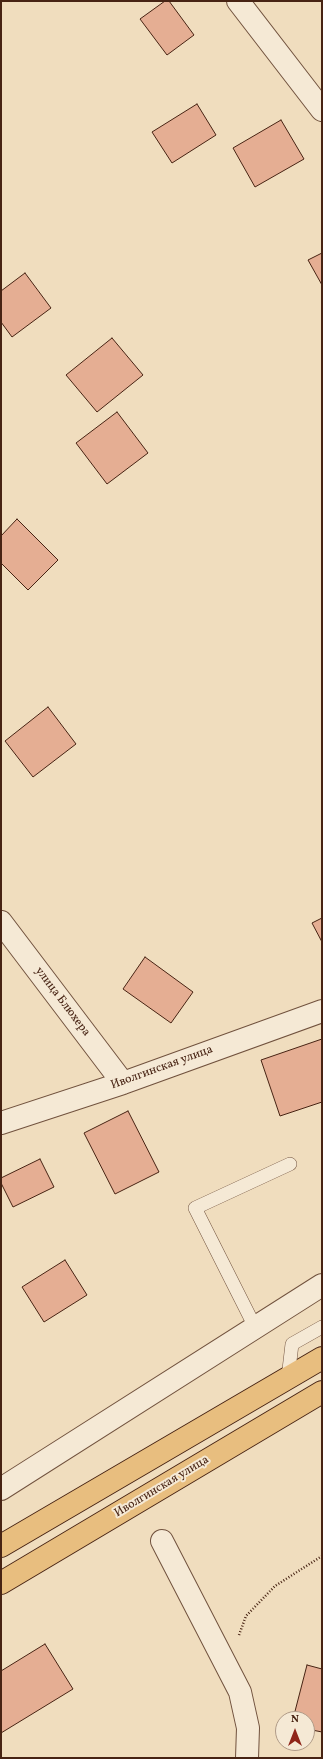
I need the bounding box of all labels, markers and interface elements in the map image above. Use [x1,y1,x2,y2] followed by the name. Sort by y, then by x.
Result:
[31,964,93,1040] street label: улица Блюхера
[109,1043,215,1093] street label: Иволгинская улица
[112,1453,212,1521] street label: Иволгинская улица
[275,1711,315,1751] north arrow
[291,1712,299,1727] text: N

